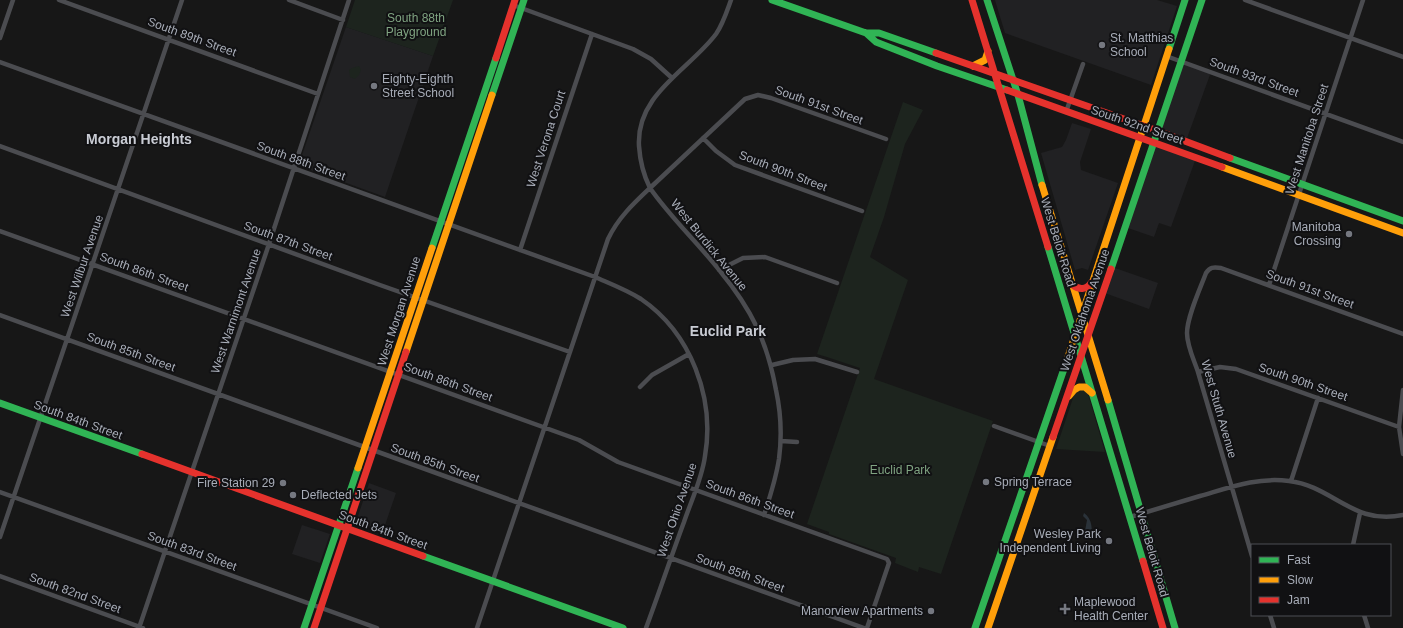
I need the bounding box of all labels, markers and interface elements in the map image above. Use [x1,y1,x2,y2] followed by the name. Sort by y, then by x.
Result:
[386,11,446,39] park label: South 88th Playground
[146,14,239,60] street label: South 89th Street
[1110,31,1173,59] place label: St. Matthias School
[1097,40,1107,50] marker: St. Matthias School
[1207,54,1301,100] street label: South 93rd Street
[382,72,454,100] place label: Eighty-Eighth Street School
[369,81,379,91] marker: Eighty-Eighth Street School
[1283,81,1332,196] street label: West Manitoba Street
[773,83,866,128] street label: South 91st Street
[524,88,568,189] street label: West Verona Court
[1089,103,1186,148] street label: South 92nd Street
[86,131,192,147] district label: Morgan Heights
[255,138,348,184] street label: South 88th Street
[737,148,830,195] street label: South 90th Street
[668,196,750,294] street label: West Burdick Avenue
[1038,196,1078,288] street label: West Beloit Road
[58,213,106,319] street label: West Wilbur Avenue
[242,218,335,264] street label: South 87th Street
[1292,220,1341,248] place label: Manitoba Crossing
[1344,229,1354,239] marker: Manitoba Crossing
[208,246,264,375] street label: West Warnimont Avenue
[1057,247,1113,373] street label: West Oklahoma Avenue
[98,249,191,295] street label: South 86th Street
[375,254,423,368] street label: West Morgan Avenue
[1264,267,1357,312] street label: South 91st Street
[690,323,766,339] district label: Euclid Park
[85,329,178,375] street label: South 85th Street
[1198,358,1240,460] street label: West Stuth Avenue
[402,359,495,405] street label: South 86th Street
[1257,360,1350,404] street label: South 90th Street
[32,397,125,443] street label: South 84th Street
[389,440,482,486] street label: South 85th Street
[654,461,700,559] street label: West Ohio Avenue
[870,463,931,477] park label: Euclid Park
[994,475,1072,489] place label: Spring Terrace
[197,476,275,490] place label: Fire Station 29
[704,476,797,522] street label: South 86th Street
[981,477,991,487] marker: Spring Terrace
[278,478,288,488] marker: Fire Station 29
[301,488,377,502] place label: Deflected Jets
[288,490,298,500] marker: Deflected Jets
[1133,506,1171,598] street label: West Beloit Road
[337,507,430,553] street label: South 84th Street
[1000,527,1102,555] place label: Wesley Park Independent Living
[145,528,239,574] street label: South 83rd Street
[1104,536,1114,546] marker: Wesley Park Independent Living
[1251,544,1391,616] legend
[694,550,787,596] street label: South 85th Street
[1287,553,1311,567] text: Fast
[27,570,123,616] street label: South 82nd Street
[1287,573,1313,587] text: Slow
[1287,593,1310,607] text: Jam
[1074,595,1148,623] place label: Maplewood Health Center
[1059,603,1071,615] marker: Maplewood Health Center
[801,604,923,618] place label: Manorview Apartments
[926,606,936,616] marker: Manorview Apartments

